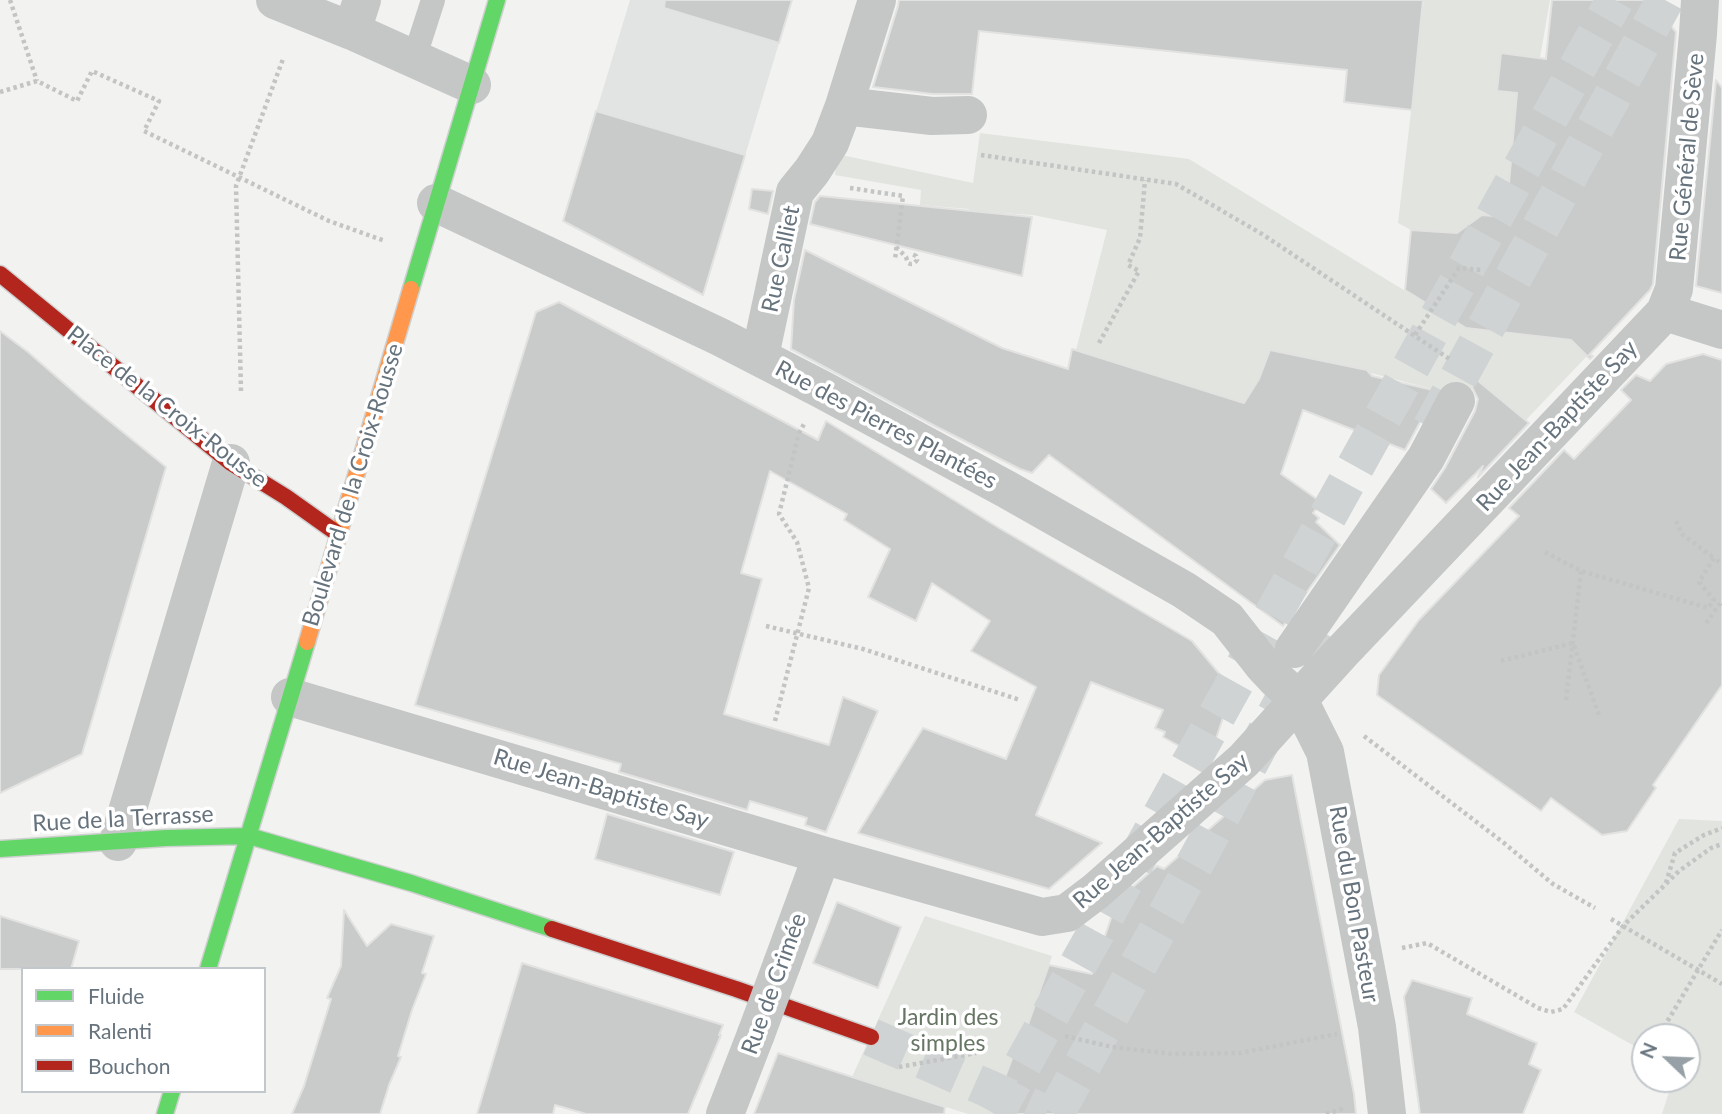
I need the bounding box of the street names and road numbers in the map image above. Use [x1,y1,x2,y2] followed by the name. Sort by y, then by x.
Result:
[1664,52,1710,262] street label: Rue Général de Sève
[756,203,806,315] street label: Rue Calliet
[62,320,272,494] street label: Place de la Croix-Rousse
[1471,335,1643,517] street label: Rue Jean-Baptiste Say
[297,340,409,630] street label: Boulevard de la Croix-Rousse
[770,355,1002,495] street label: Rue des Pierres Plantées
[490,743,712,835] street label: Rue Jean-Baptiste Say
[1068,747,1254,915] street label: Rue Jean-Baptiste Say
[32,800,214,838] street label: Rue de la Terrasse
[1323,804,1385,1004] street label: Rue du Bon Pasteur
[736,910,812,1058] street label: Rue de Crimée

